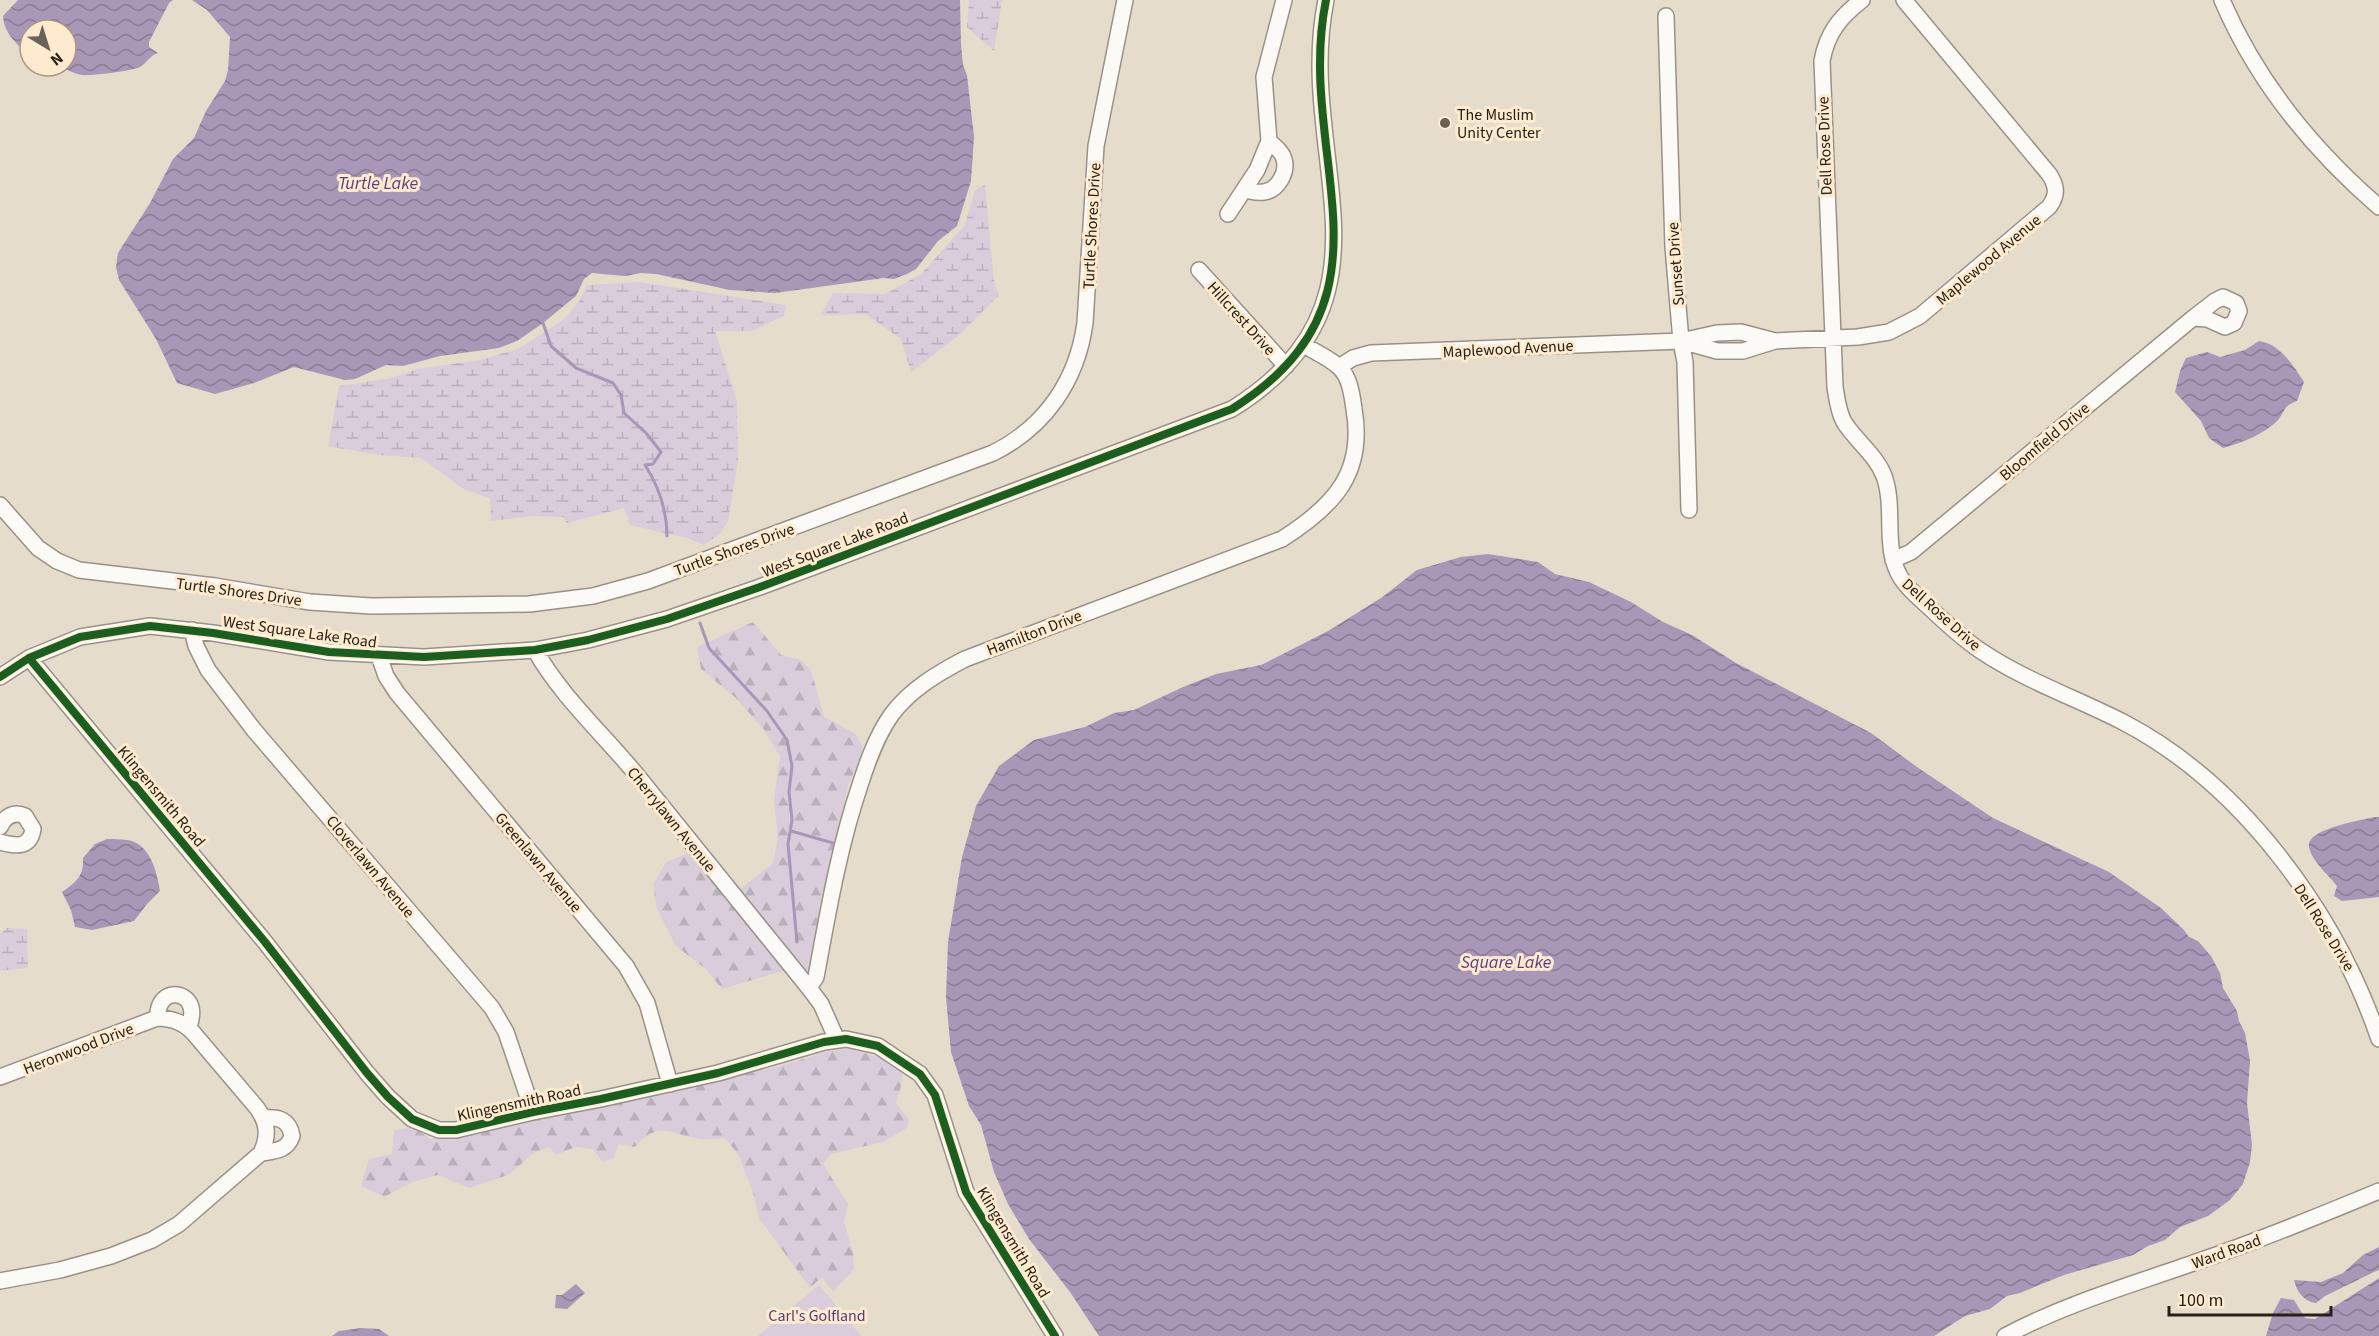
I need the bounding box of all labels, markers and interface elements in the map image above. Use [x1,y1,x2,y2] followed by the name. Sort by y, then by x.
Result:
[18,18,78,78] north arrow
[46,47,68,71] text: N
[1812,96,1838,196] street label: Dell Rose Drive
[1457,104,1541,144] place label: The Muslim Unity Center
[1438,116,1452,130] marker: The Muslim Unity Center
[1078,162,1106,290] street label: Turtle Shores Drive
[338,171,418,196] water label: Turtle Lake
[1931,209,2046,310] street label: Maplewood Avenue
[1662,221,1690,306] street label: Sunset Drive
[1202,277,1281,361] street label: Hillcrest Drive
[1442,335,1574,363] street label: Maplewood Avenue
[1995,397,2094,486] street label: Bloomfield Drive
[759,507,912,583] street label: West Square Lake Road
[671,518,798,582] street label: Turtle Shores Drive
[175,572,303,612] street label: Turtle Shores Drive
[1897,573,1986,656] street label: Dell Rose Drive
[984,605,1085,661] street label: Hamilton Drive
[221,610,378,654] street label: West Square Lake Road
[112,741,210,852] street label: Klingensmith Road
[622,762,721,877] street label: Cherrylawn Avenue
[490,808,587,918] street label: Greenlawn Avenue
[321,811,420,923] street label: Cloverlawn Avenue
[2289,880,2360,975] street label: Dell Rose Drive
[1461,950,1552,975] water label: Square Lake
[20,1018,137,1080] street label: Heronwood Drive
[455,1079,583,1127] street label: Klingensmith Road
[971,1183,1055,1302] street label: Klingensmith Road
[2189,1229,2264,1275] street label: Ward Road
[2169,1279,2331,1317] scale bar
[2178,1288,2223,1313] text: 100 m
[768,1305,866,1327] park label: Carl's Golfland

